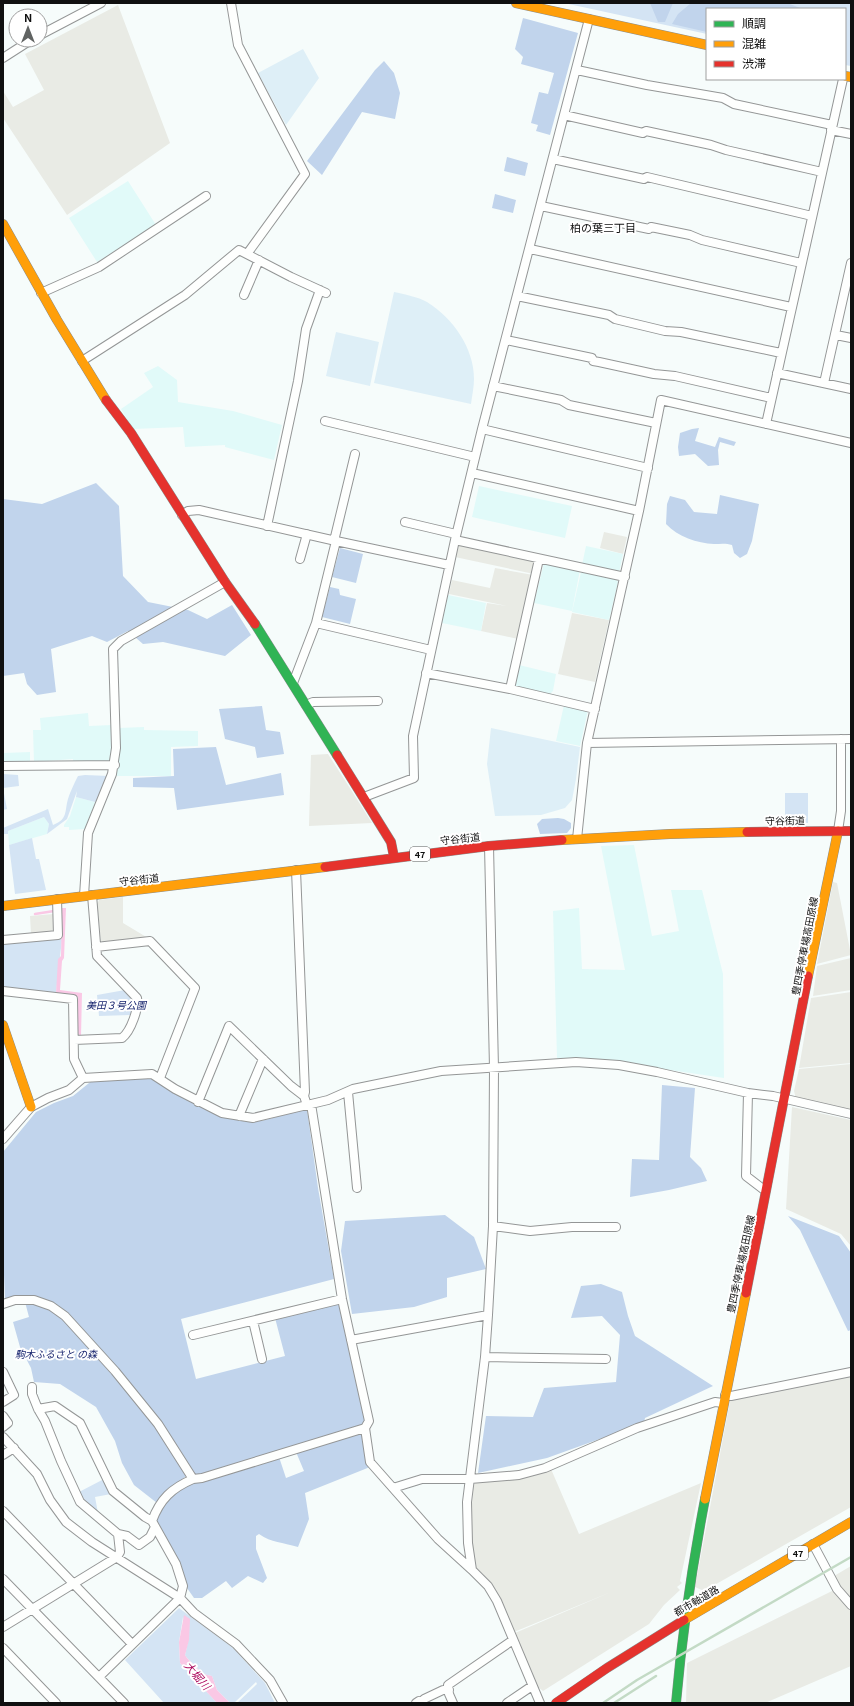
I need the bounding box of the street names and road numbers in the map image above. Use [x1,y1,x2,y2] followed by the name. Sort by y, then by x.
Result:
[765,812,805,828] street label: 守谷街道
[439,828,481,848] street label: 守谷街道
[410,847,430,861] road number: 47
[118,869,160,889] street label: 守谷街道
[787,895,821,997] street label: 豊四季停車場高田原線
[722,1214,758,1314] street label: 豊四季停車場高田原線
[788,1546,808,1560] road number: 47
[671,1581,721,1619] street label: 都市軸道路

